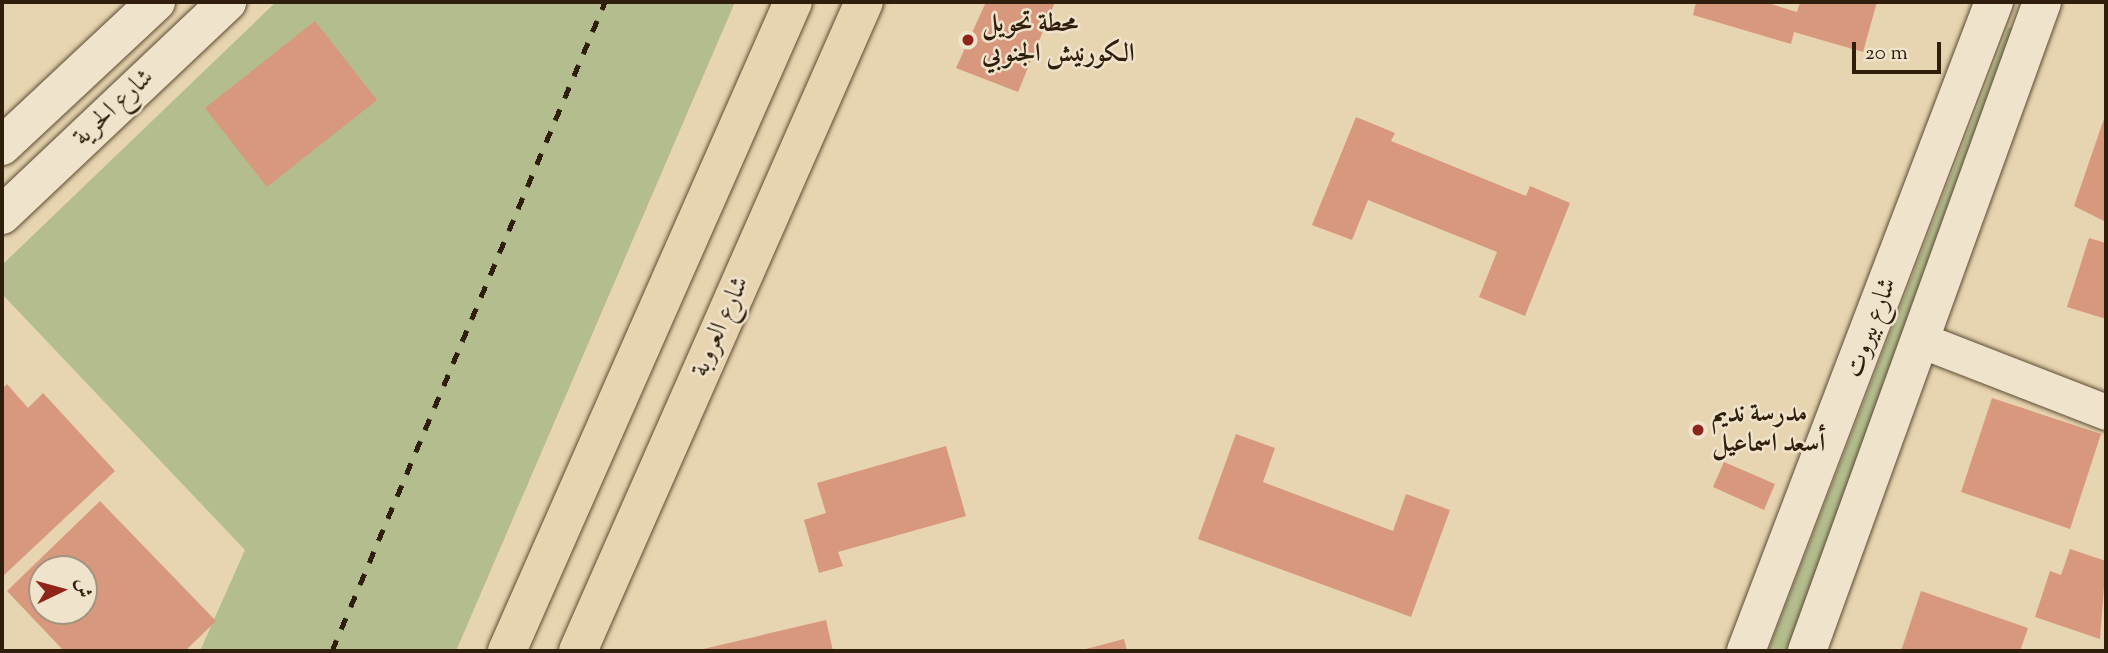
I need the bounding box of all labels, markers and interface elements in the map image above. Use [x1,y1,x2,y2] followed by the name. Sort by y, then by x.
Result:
[982,9,1135,70] place label: محطة تحويل الكورنيش الجنوبي
[1856,28,1945,72] scale bar
[960,32,976,48] marker: محطة تحويل الكورنيش الجنوبي
[1865,39,1908,69] text: 20 m
[67,63,161,153] street label: شارع الحرية
[685,272,757,382] street label: شارع العروبة
[1839,274,1905,382] street label: شارع بيروت
[1712,399,1825,460] place label: مدرسة نديم أسعد اسماعيل
[1690,422,1706,438] marker: مدرسة نديم أسعد اسماعيل
[28,555,98,625] north arrow
[68,578,97,599] text: ش

